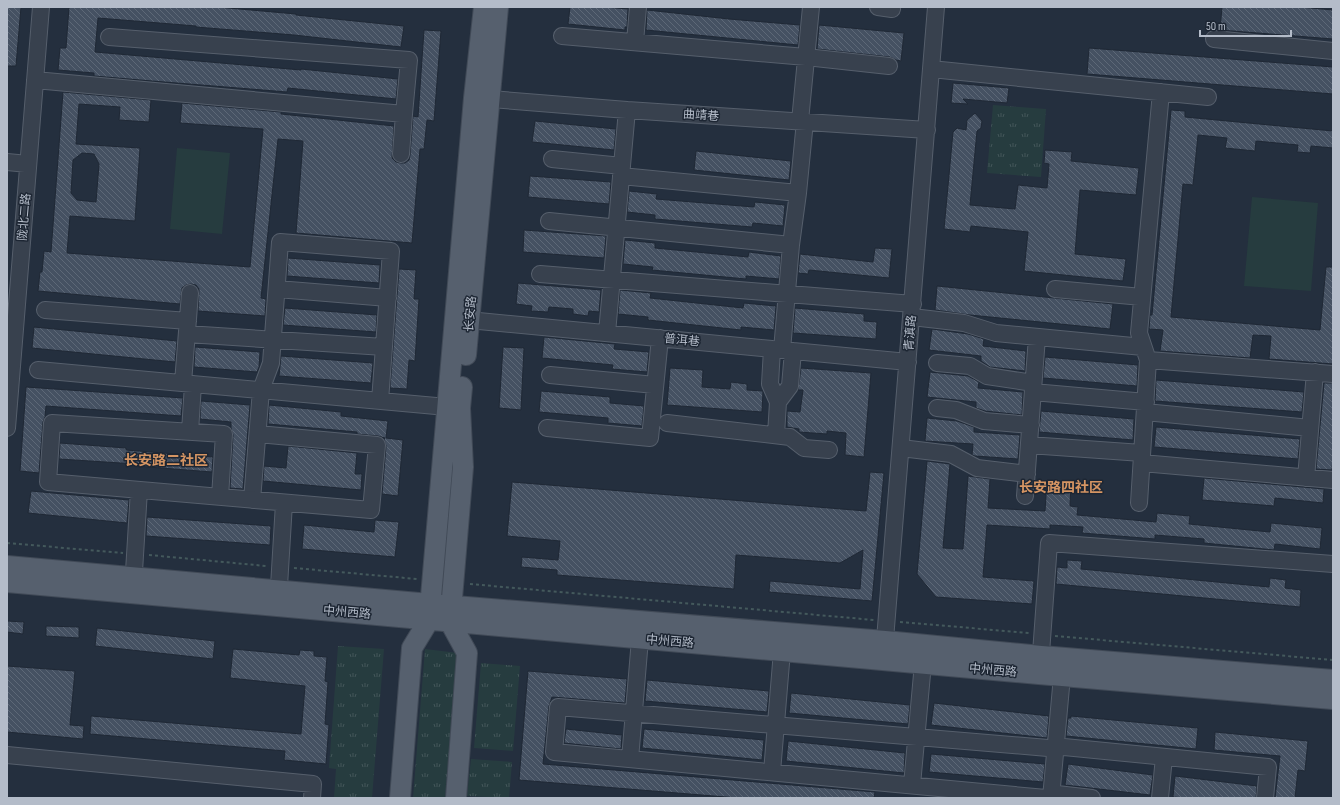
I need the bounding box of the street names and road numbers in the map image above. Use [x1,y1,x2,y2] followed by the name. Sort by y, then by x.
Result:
[682,107,719,124] street label: 曲靖巷
[15,192,34,242] street label: 陇北二路
[461,295,480,333] street label: 长安路
[901,314,920,352] street label: 青滇路
[663,331,701,350] street label: 普洱巷
[322,603,372,622] street label: 中州西路
[645,632,695,651] street label: 中州西路
[968,661,1018,680] street label: 中州西路

